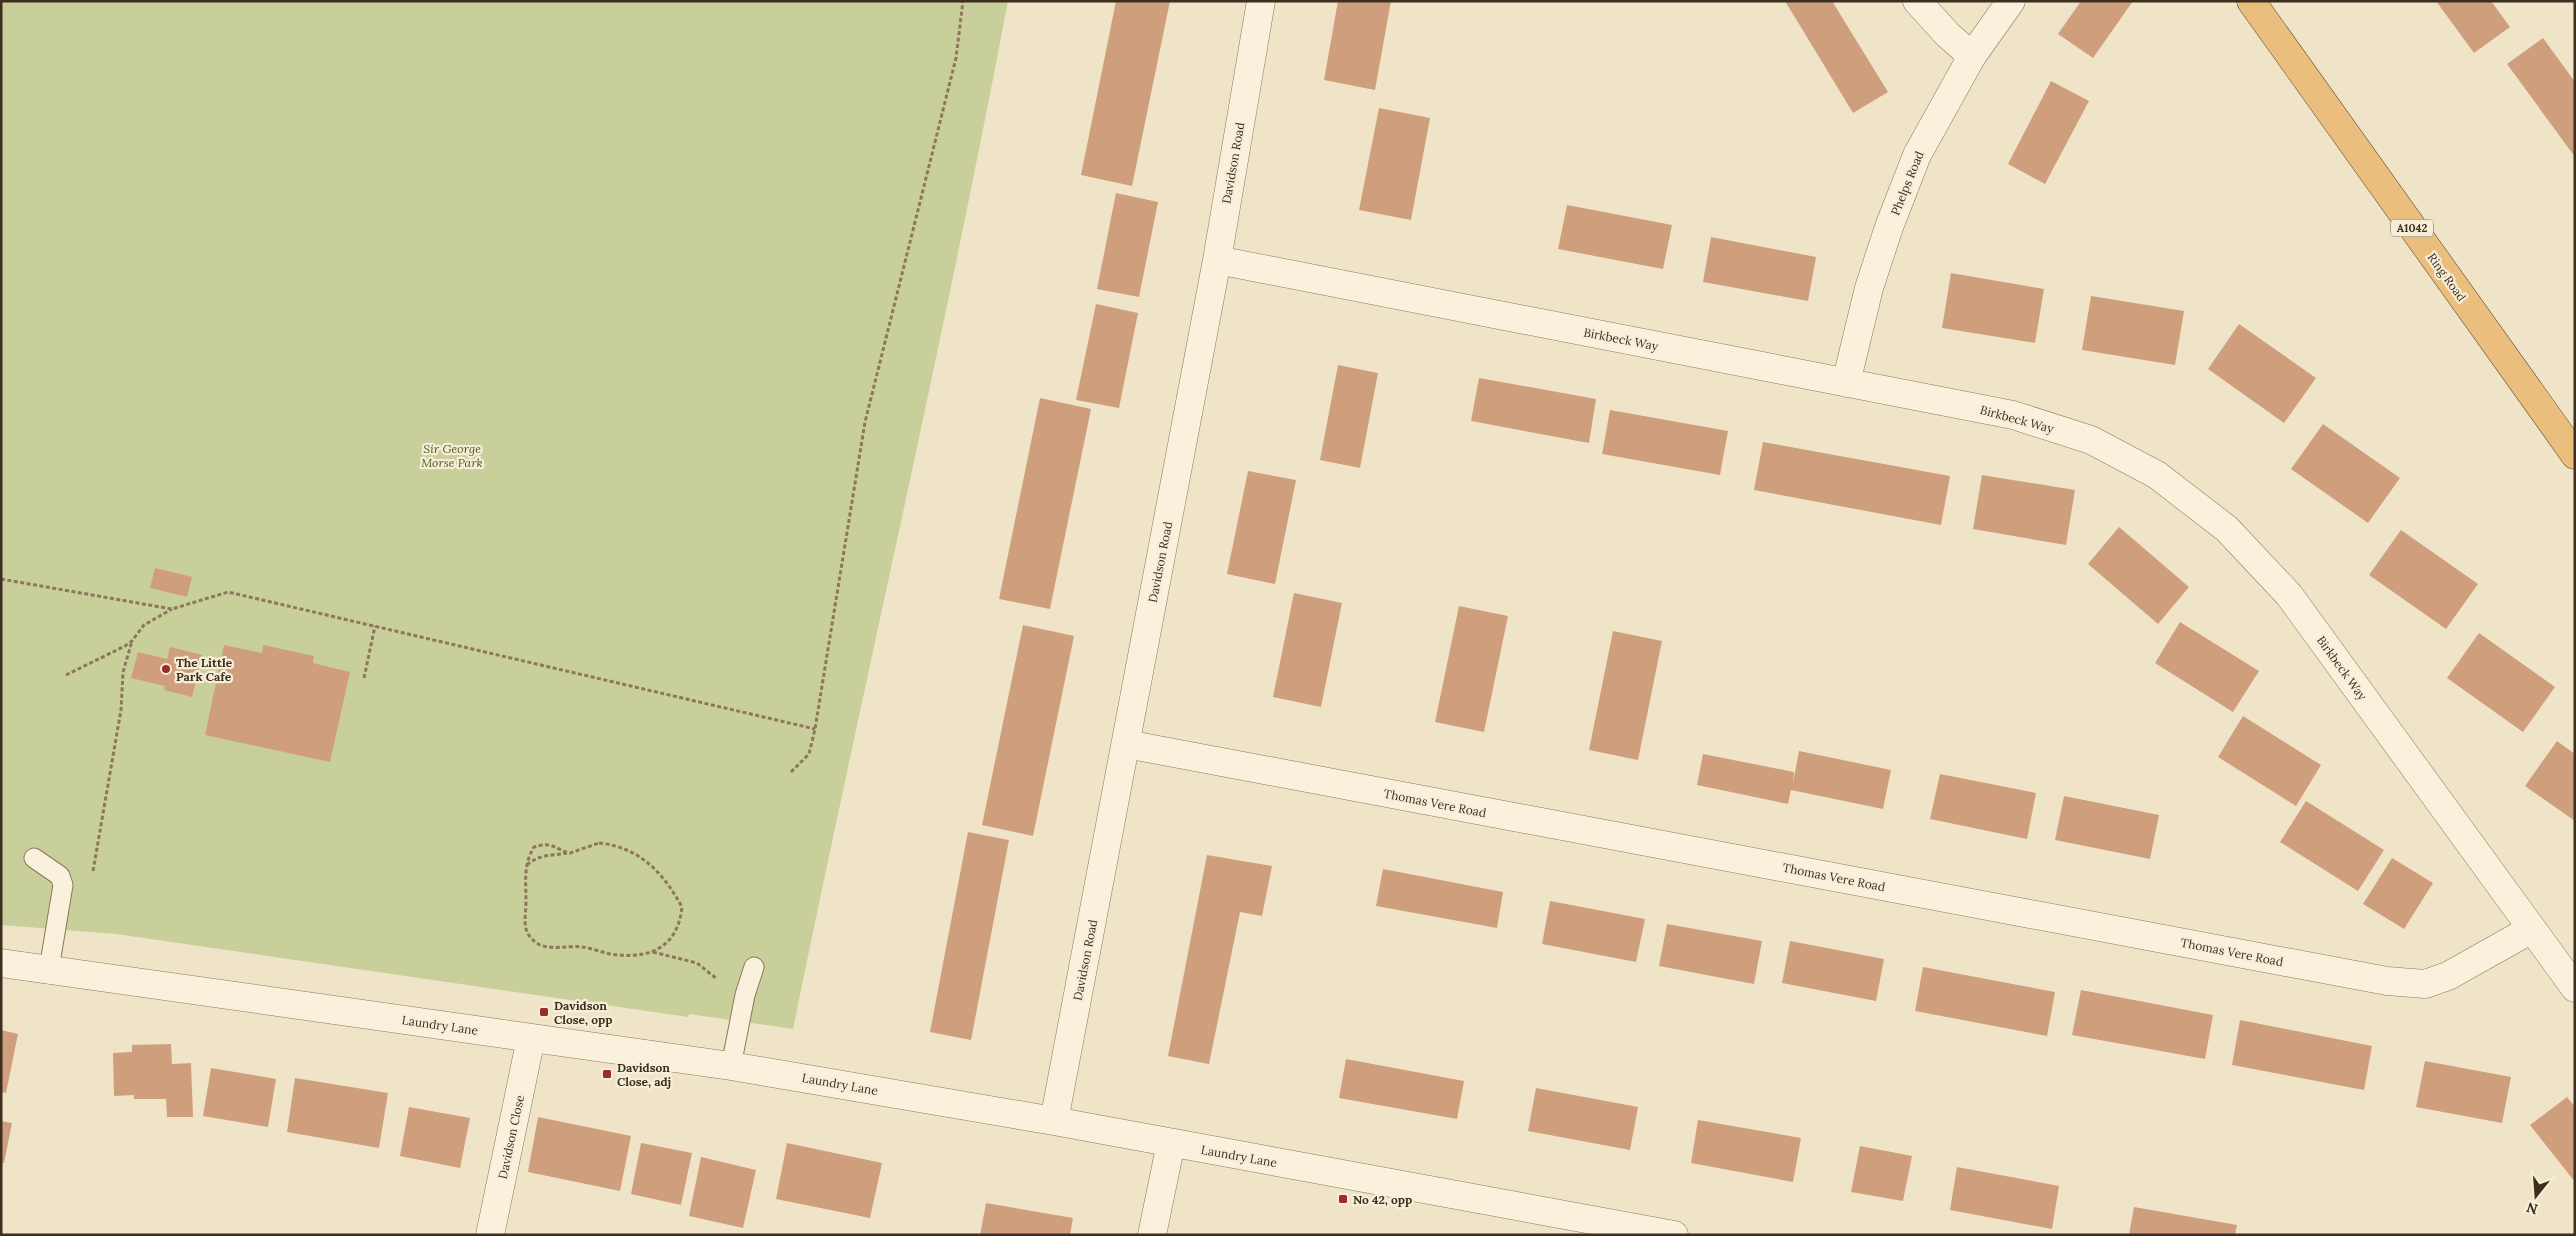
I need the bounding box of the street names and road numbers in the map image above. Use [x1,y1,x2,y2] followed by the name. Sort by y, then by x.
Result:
[1218,121,1248,205] street label: Davidson Road
[1887,149,1927,217] street label: Phelps Road
[2391,220,2433,237] road number: A1042
[2425,250,2469,304] street label: Ring Road
[1582,324,1660,354] street label: Birkbeck Way
[1979,402,2056,436] street label: Birkbeck Way
[1145,520,1175,604] street label: Davidson Road
[2314,633,2371,704] street label: Birkbeck Way
[1383,786,1487,820] street label: Thomas Vere Road
[1782,860,1886,894] street label: Thomas Vere Road
[1070,918,1100,1002] street label: Davidson Road
[2180,935,2284,969] street label: Thomas Vere Road
[401,1012,480,1038] street label: Laundry Lane
[801,1070,880,1098] street label: Laundry Lane
[495,1093,527,1180] street label: Davidson Close
[1200,1142,1279,1170] street label: Laundry Lane

